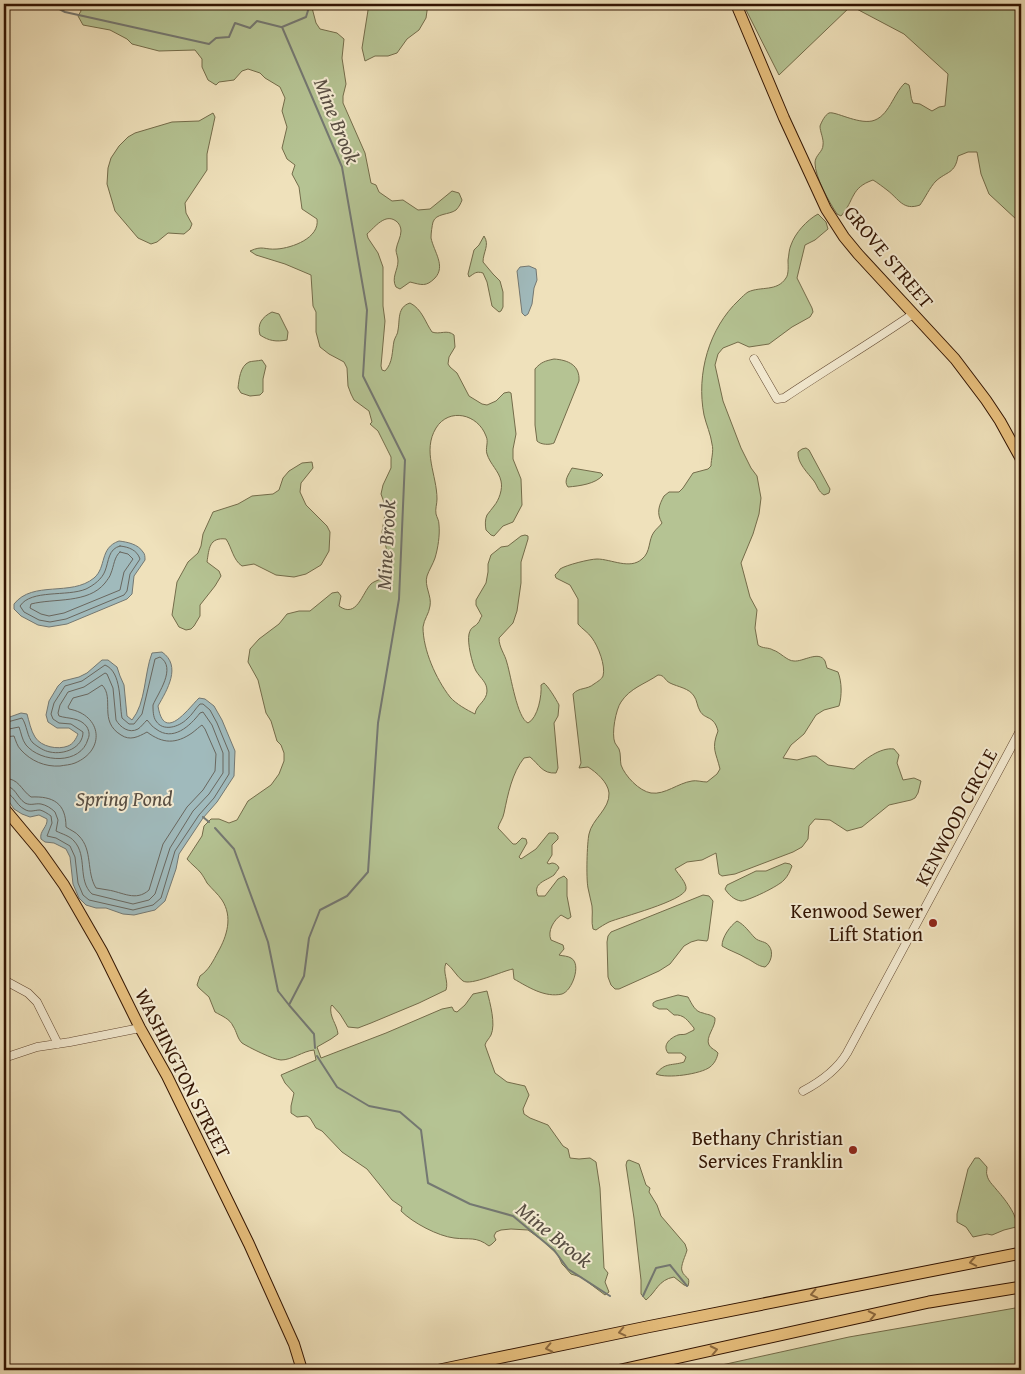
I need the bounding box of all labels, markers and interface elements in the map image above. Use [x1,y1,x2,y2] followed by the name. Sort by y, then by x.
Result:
[306,73,369,169] water label: Mine Brook
[838,199,941,314] street label: GROVE STREET
[368,499,403,591] water label: Mine Brook
[907,743,1004,891] street label: KENWOOD CIRCLE
[75,783,173,814] water label: Spring Pond
[791,896,923,948] place label: Kenwood Sewer Lift Station
[927,917,939,929] marker: Kenwood Sewer Lift Station
[128,983,239,1162] street label: WASHINGTON STREET
[692,1123,843,1175] place label: Bethany Christian Services Franklin
[847,1144,859,1156] marker: Bethany Christian Services Franklin
[509,1194,600,1275] water label: Mine Brook
[969,1257,978,1267] one-way arrow
[809,1288,818,1298] one-way arrow
[868,1310,877,1321] one-way arrow
[618,1326,627,1337] one-way arrow
[545,1342,553,1353] one-way arrow
[709,1345,718,1356] one-way arrow

